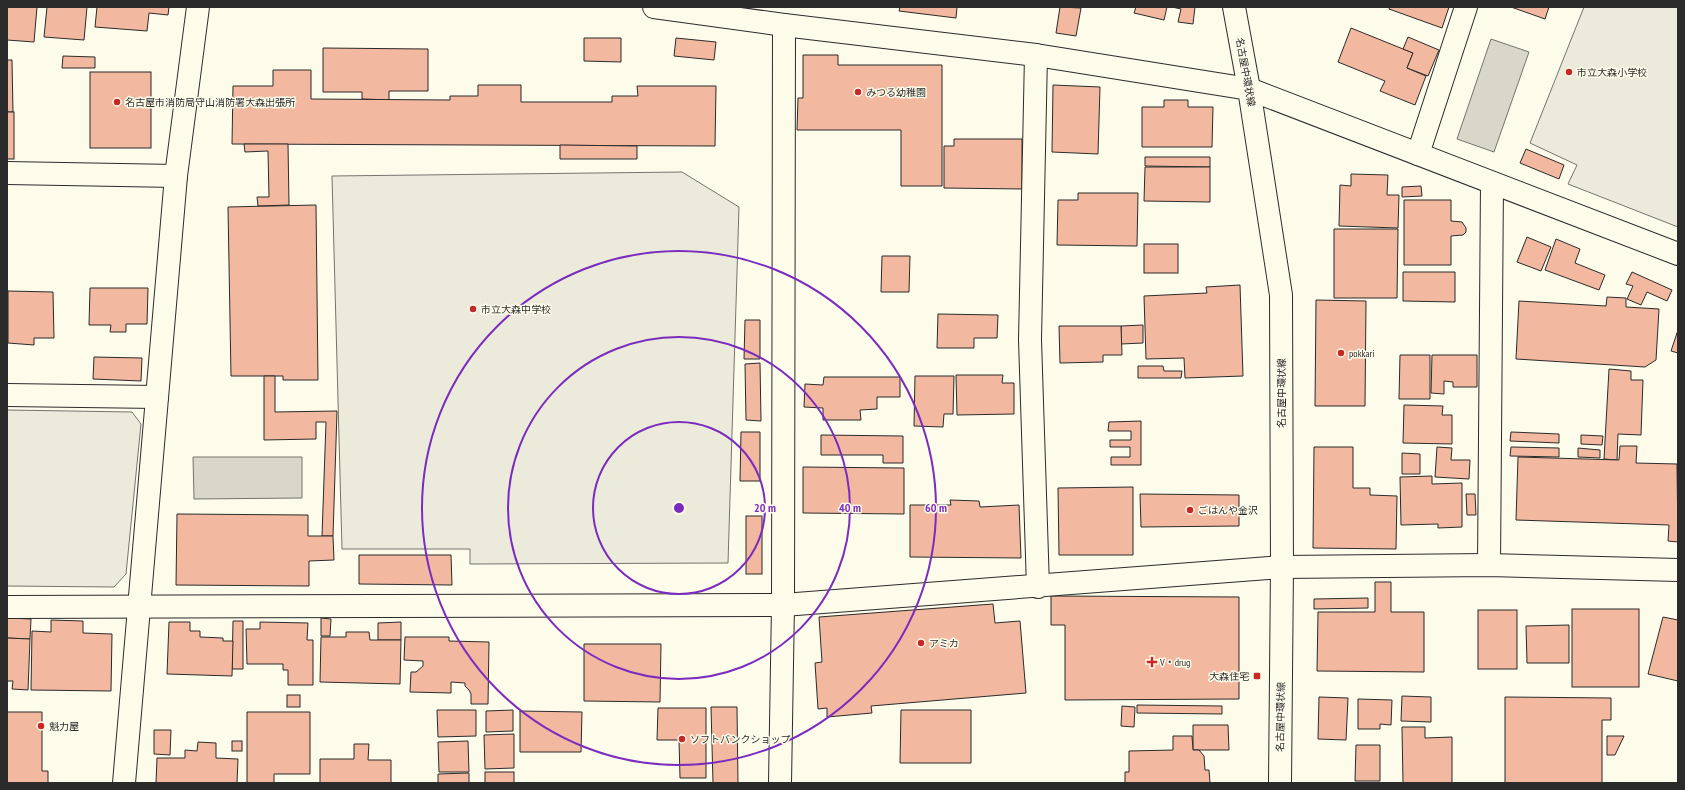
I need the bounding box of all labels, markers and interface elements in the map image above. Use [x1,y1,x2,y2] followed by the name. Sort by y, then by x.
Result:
[1233,36,1258,108] street label: 名古屋中環状線
[1577,66,1647,79] place label: 市立大森小学校
[1564,67,1574,77] marker: 市立大森小学校
[866,86,926,99] place label: みつる幼稚園
[853,87,863,97] marker: みつる幼稚園
[125,96,295,109] place label: 名古屋市消防局守山消防署大森出張所
[112,97,122,107] marker: 名古屋市消防局守山消防署大森出張所
[481,303,551,316] place label: 市立大森中学校
[468,304,478,314] marker: 市立大森中学校
[1349,347,1374,360] place label: pokkari
[1336,348,1346,358] marker: pokkari
[1275,358,1288,428] street label: 名古屋中環状線
[754,500,776,515] text: 20 m
[839,500,861,515] text: 40 m
[925,500,947,515] text: 60 m
[672,501,686,515] centre of rings
[1198,504,1258,517] place label: ごはんや金沢
[1185,505,1195,515] marker: ごはんや金沢
[929,637,959,650] place label: アミカ
[916,638,926,648] marker: アミカ
[1159,656,1190,669] place label: V・drug
[1147,657,1157,667] marker: V・drug
[1209,670,1249,683] place label: 大森住宅
[1252,671,1262,681] marker: 大森住宅
[1273,682,1288,752] street label: 名古屋中環状線
[49,720,79,733] place label: 魁力屋
[36,721,46,731] marker: 魁力屋
[690,733,791,746] place label: ソフトバンクショップ
[677,734,687,744] marker: ソフトバンクショップ

